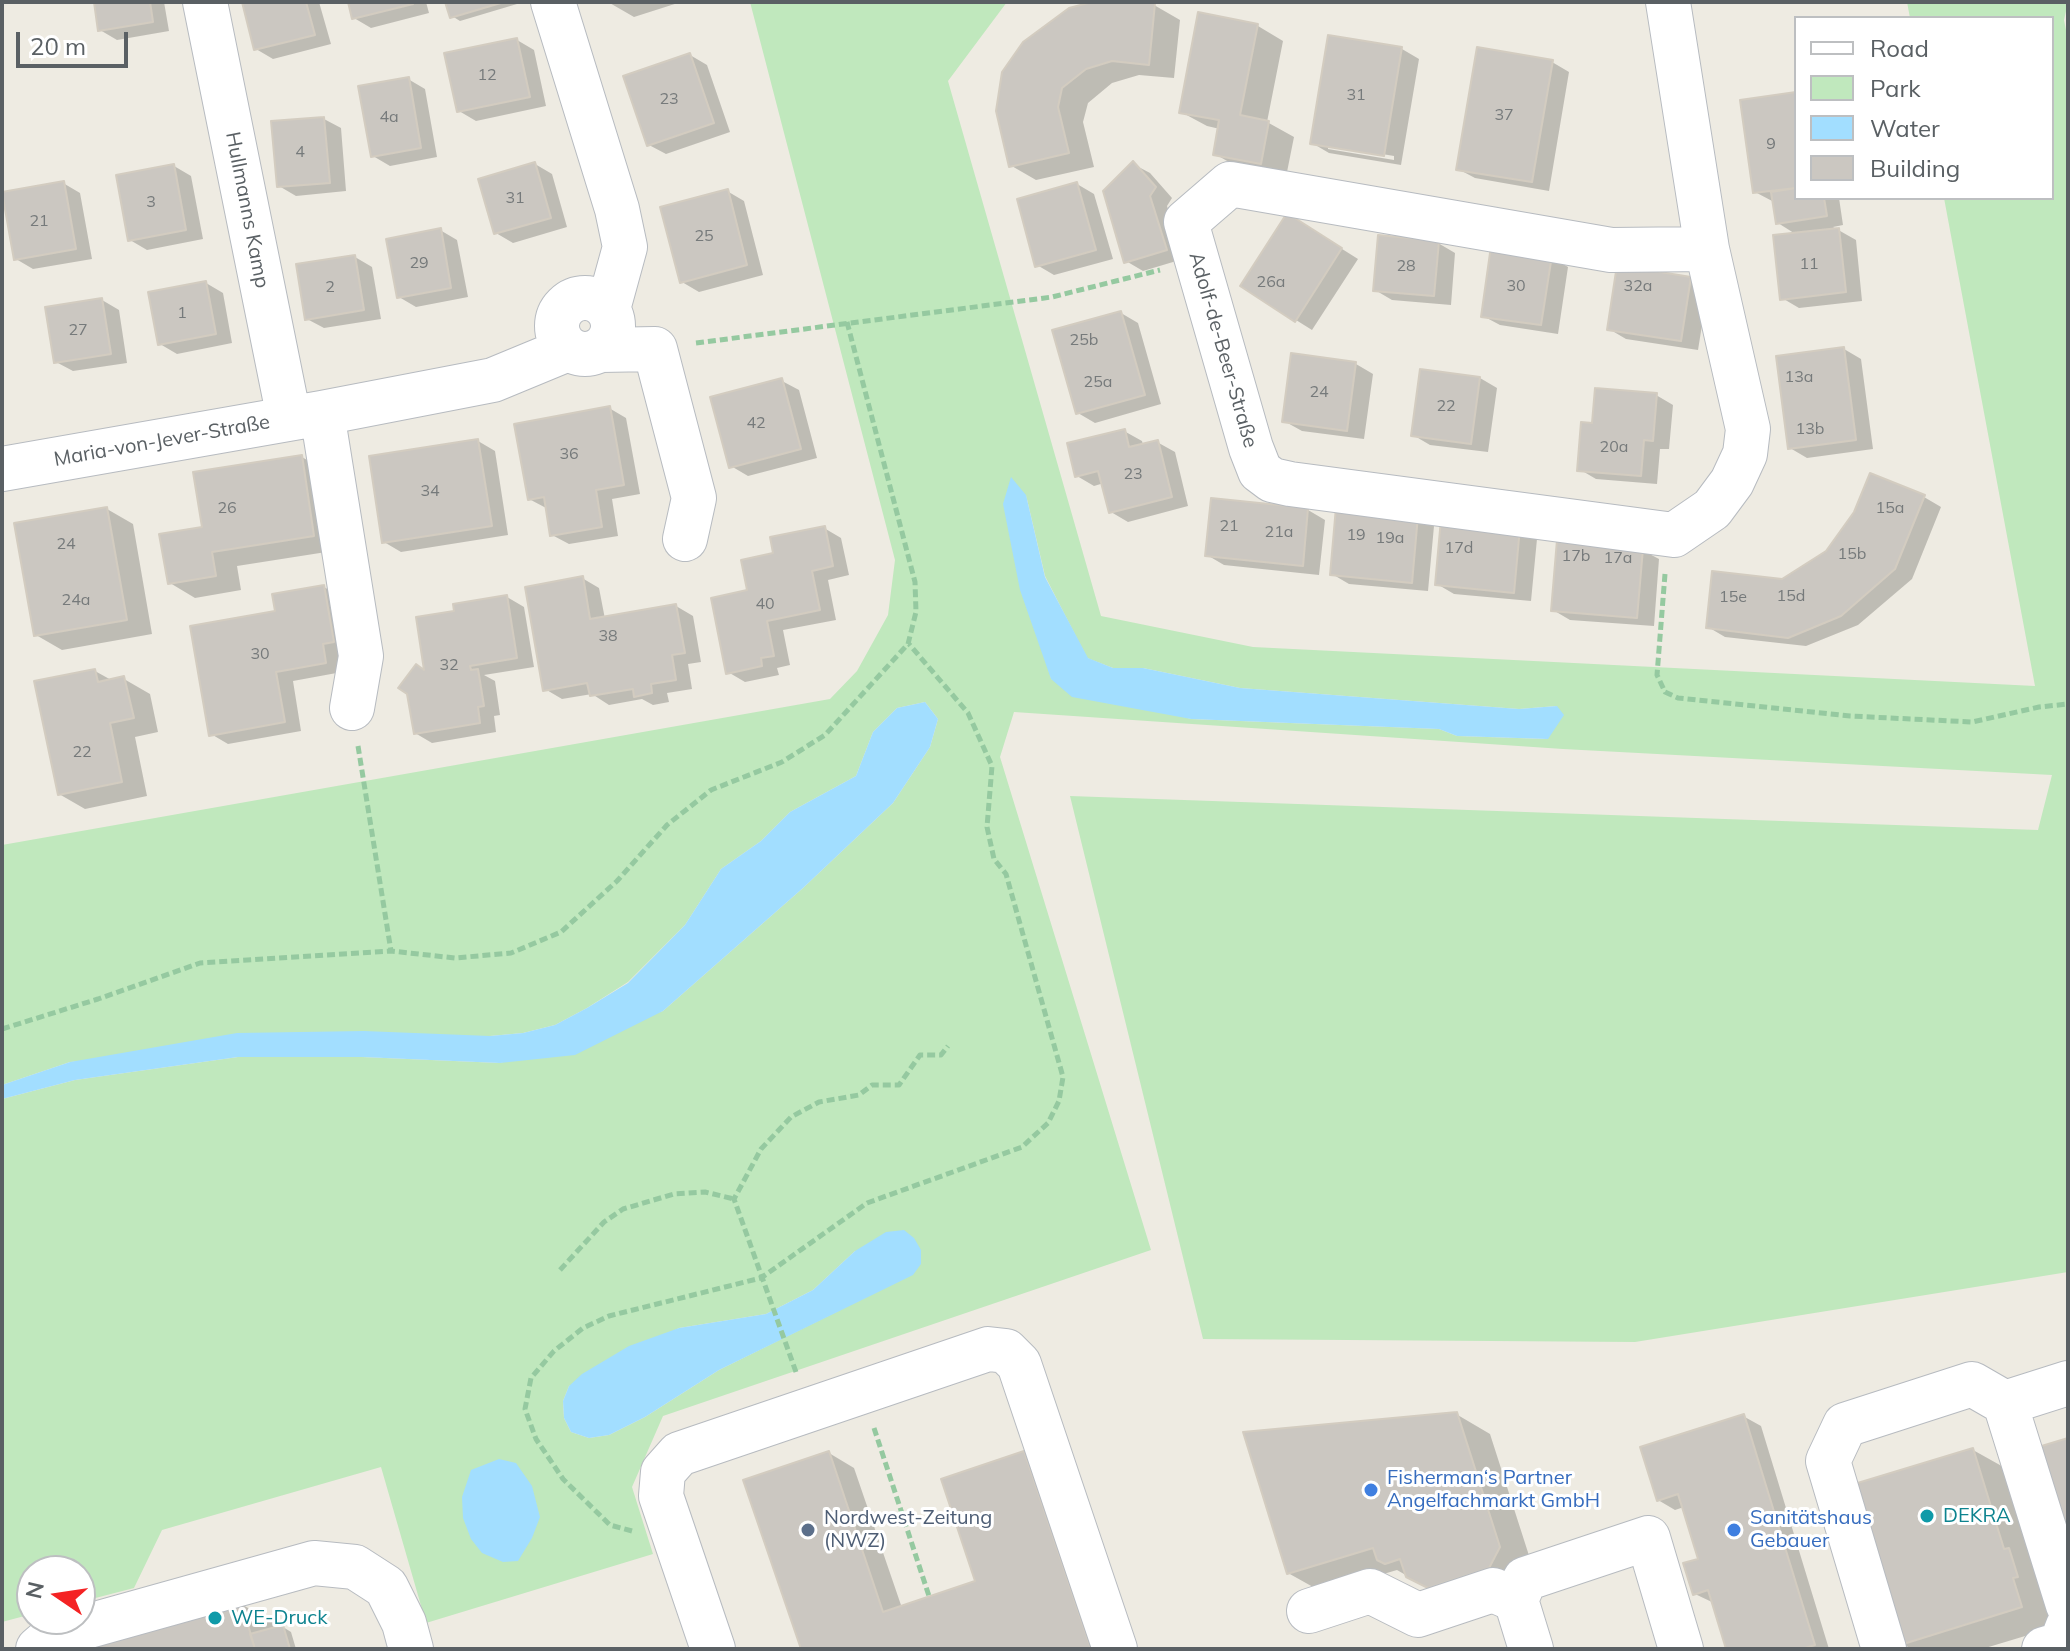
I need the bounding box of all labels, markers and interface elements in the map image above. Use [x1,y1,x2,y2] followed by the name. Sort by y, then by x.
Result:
[20,16,132,66] scale bar
[1794,16,2054,200] legend
[30,31,86,61] text: 20 m
[1870,33,1929,63] text: Road
[477,65,497,85] house number: 12
[1870,73,1921,103] text: Park
[1346,85,1366,105] house number: 31
[659,89,679,109] house number: 23
[1494,105,1514,125] house number: 37
[379,107,399,127] house number: 4a
[1870,113,1940,143] text: Water
[220,130,274,290] street label: Hullmanns Kamp
[1766,134,1776,154] house number: 9
[295,142,305,162] house number: 4
[1870,153,1960,183] text: Building
[505,188,525,208] house number: 31
[146,192,156,212] house number: 3
[29,211,49,231] house number: 21
[694,226,714,246] house number: 25
[1184,249,1262,451] street label: Adolf-de-Beer-Straße
[409,253,429,273] house number: 29
[1799,254,1819,274] house number: 11
[1396,256,1416,276] house number: 28
[1257,272,1285,292] house number: 26a
[1506,276,1526,296] house number: 30
[1624,276,1652,296] house number: 32a
[325,277,335,297] house number: 2
[177,303,187,323] house number: 1
[68,320,88,340] house number: 27
[1070,330,1098,350] house number: 25b
[1785,367,1813,387] house number: 13a
[1084,372,1112,392] house number: 25a
[1309,382,1329,402] house number: 24
[1436,396,1456,416] house number: 22
[52,410,272,472] street label: Maria-von-Jever-Straße
[746,413,766,433] house number: 42
[1796,419,1824,439] house number: 13b
[1600,437,1628,457] house number: 20a
[559,444,579,464] house number: 36
[1123,464,1143,484] house number: 23
[420,481,440,501] house number: 34
[217,498,237,518] house number: 26
[1876,498,1904,518] house number: 15a
[1219,516,1239,536] house number: 21
[1265,522,1293,542] house number: 21a
[1346,525,1366,545] house number: 19
[1376,528,1404,548] house number: 19a
[56,534,76,554] house number: 24
[1445,538,1473,558] house number: 17d
[1838,544,1866,564] house number: 15b
[1562,546,1590,566] house number: 17b
[1604,548,1632,568] house number: 17a
[1777,586,1805,606] house number: 15d
[1719,587,1747,607] house number: 15e
[62,590,90,610] house number: 24a
[755,594,775,614] house number: 40
[598,626,618,646] house number: 38
[250,644,270,664] house number: 30
[439,655,459,675] house number: 32
[72,742,92,762] house number: 22
[1387,1466,1600,1513] place label: Fisherman‘s Partner Angelfachmarkt GmbH
[1362,1481,1380,1499] marker: Fisherman‘s Partner Angelfachmarkt GmbH
[1943,1504,2011,1528] place label: DEKRA
[824,1506,992,1553] place label: Nordwest-Zeitung (NWZ)
[1750,1506,1872,1553] place label: Sanitätshaus Gebauer
[1918,1507,1936,1525] marker: DEKRA
[799,1521,817,1539] marker: Nordwest-Zeitung (NWZ)
[1725,1521,1743,1539] marker: Sanitätshaus Gebauer
[16,1555,96,1635] north arrow
[19,1579,50,1601] text: N
[231,1606,327,1630] place label: WE-Druck
[206,1609,224,1627] marker: WE-Druck

